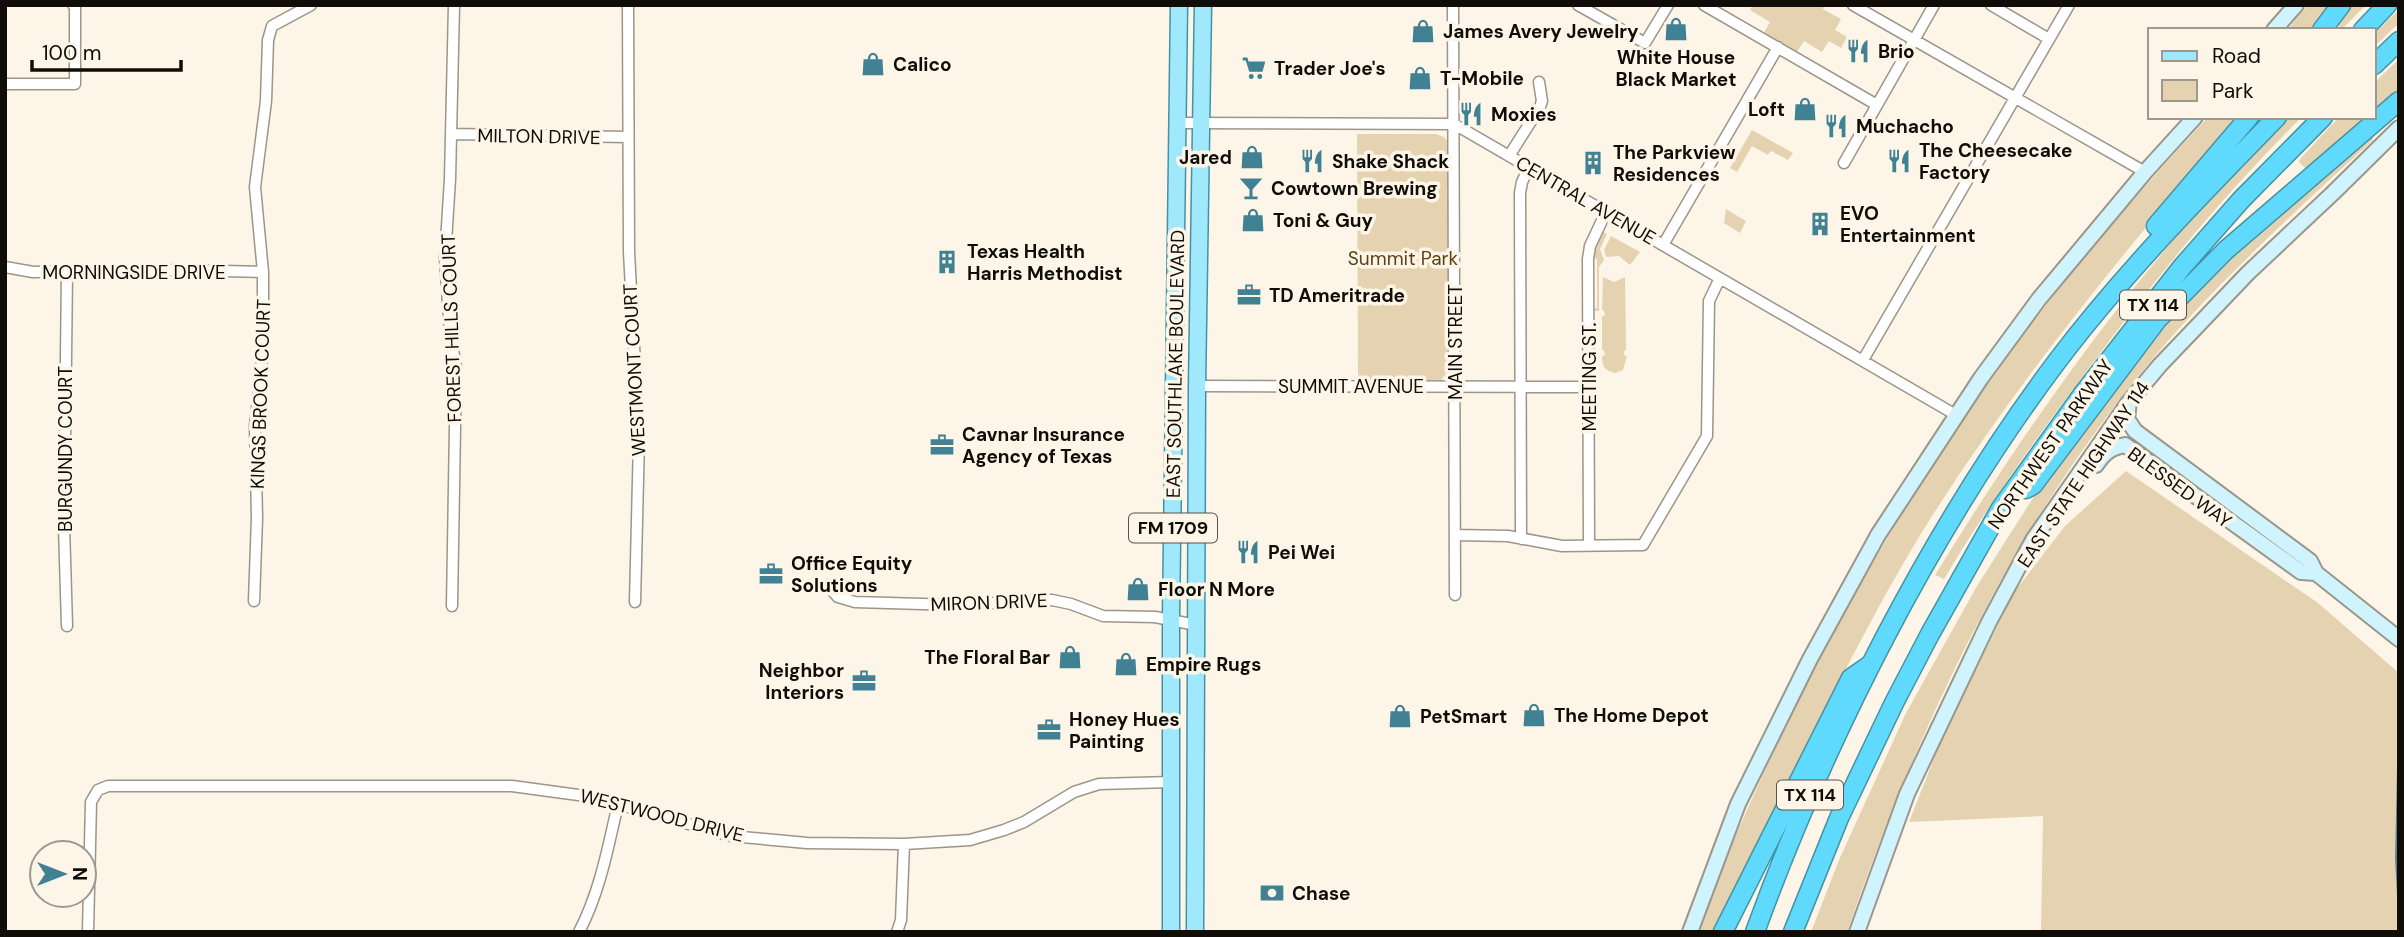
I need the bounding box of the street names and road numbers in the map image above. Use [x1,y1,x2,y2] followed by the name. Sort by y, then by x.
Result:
[477,123,601,150] street label: MILTON DRIVE
[1511,150,1660,251] street label: CENTRAL AVENUE
[1161,230,1190,498] street label: EAST SOUTHLAKE BOULEVARD
[436,233,467,423] street label: FOREST HILLS COURT
[42,260,226,285] street label: MORNINGSIDE DRIVE
[617,283,652,457] street label: WESTMONT COURT
[1443,284,1468,400] street label: MAIN STREET
[2120,290,2186,320] road number: TX 114
[245,298,276,489] street label: KINGS BROOK COURT
[1577,323,1602,431] street label: MEETING ST.
[1982,354,2119,534] street label: NORTHWEST PARKWAY
[53,366,78,532] street label: BURGUNDY COURT
[1278,374,1424,399] street label: SUMMIT AVENUE
[2012,376,2155,572] street label: EAST STATE HIGHWAY 114
[2123,441,2237,533] street label: BLESSED WAY
[1129,514,1217,542] road number: FM 1709
[930,588,1048,617] street label: MIRON DRIVE
[1777,780,1843,810] road number: TX 114
[577,783,747,848] street label: WESTWOOD DRIVE

